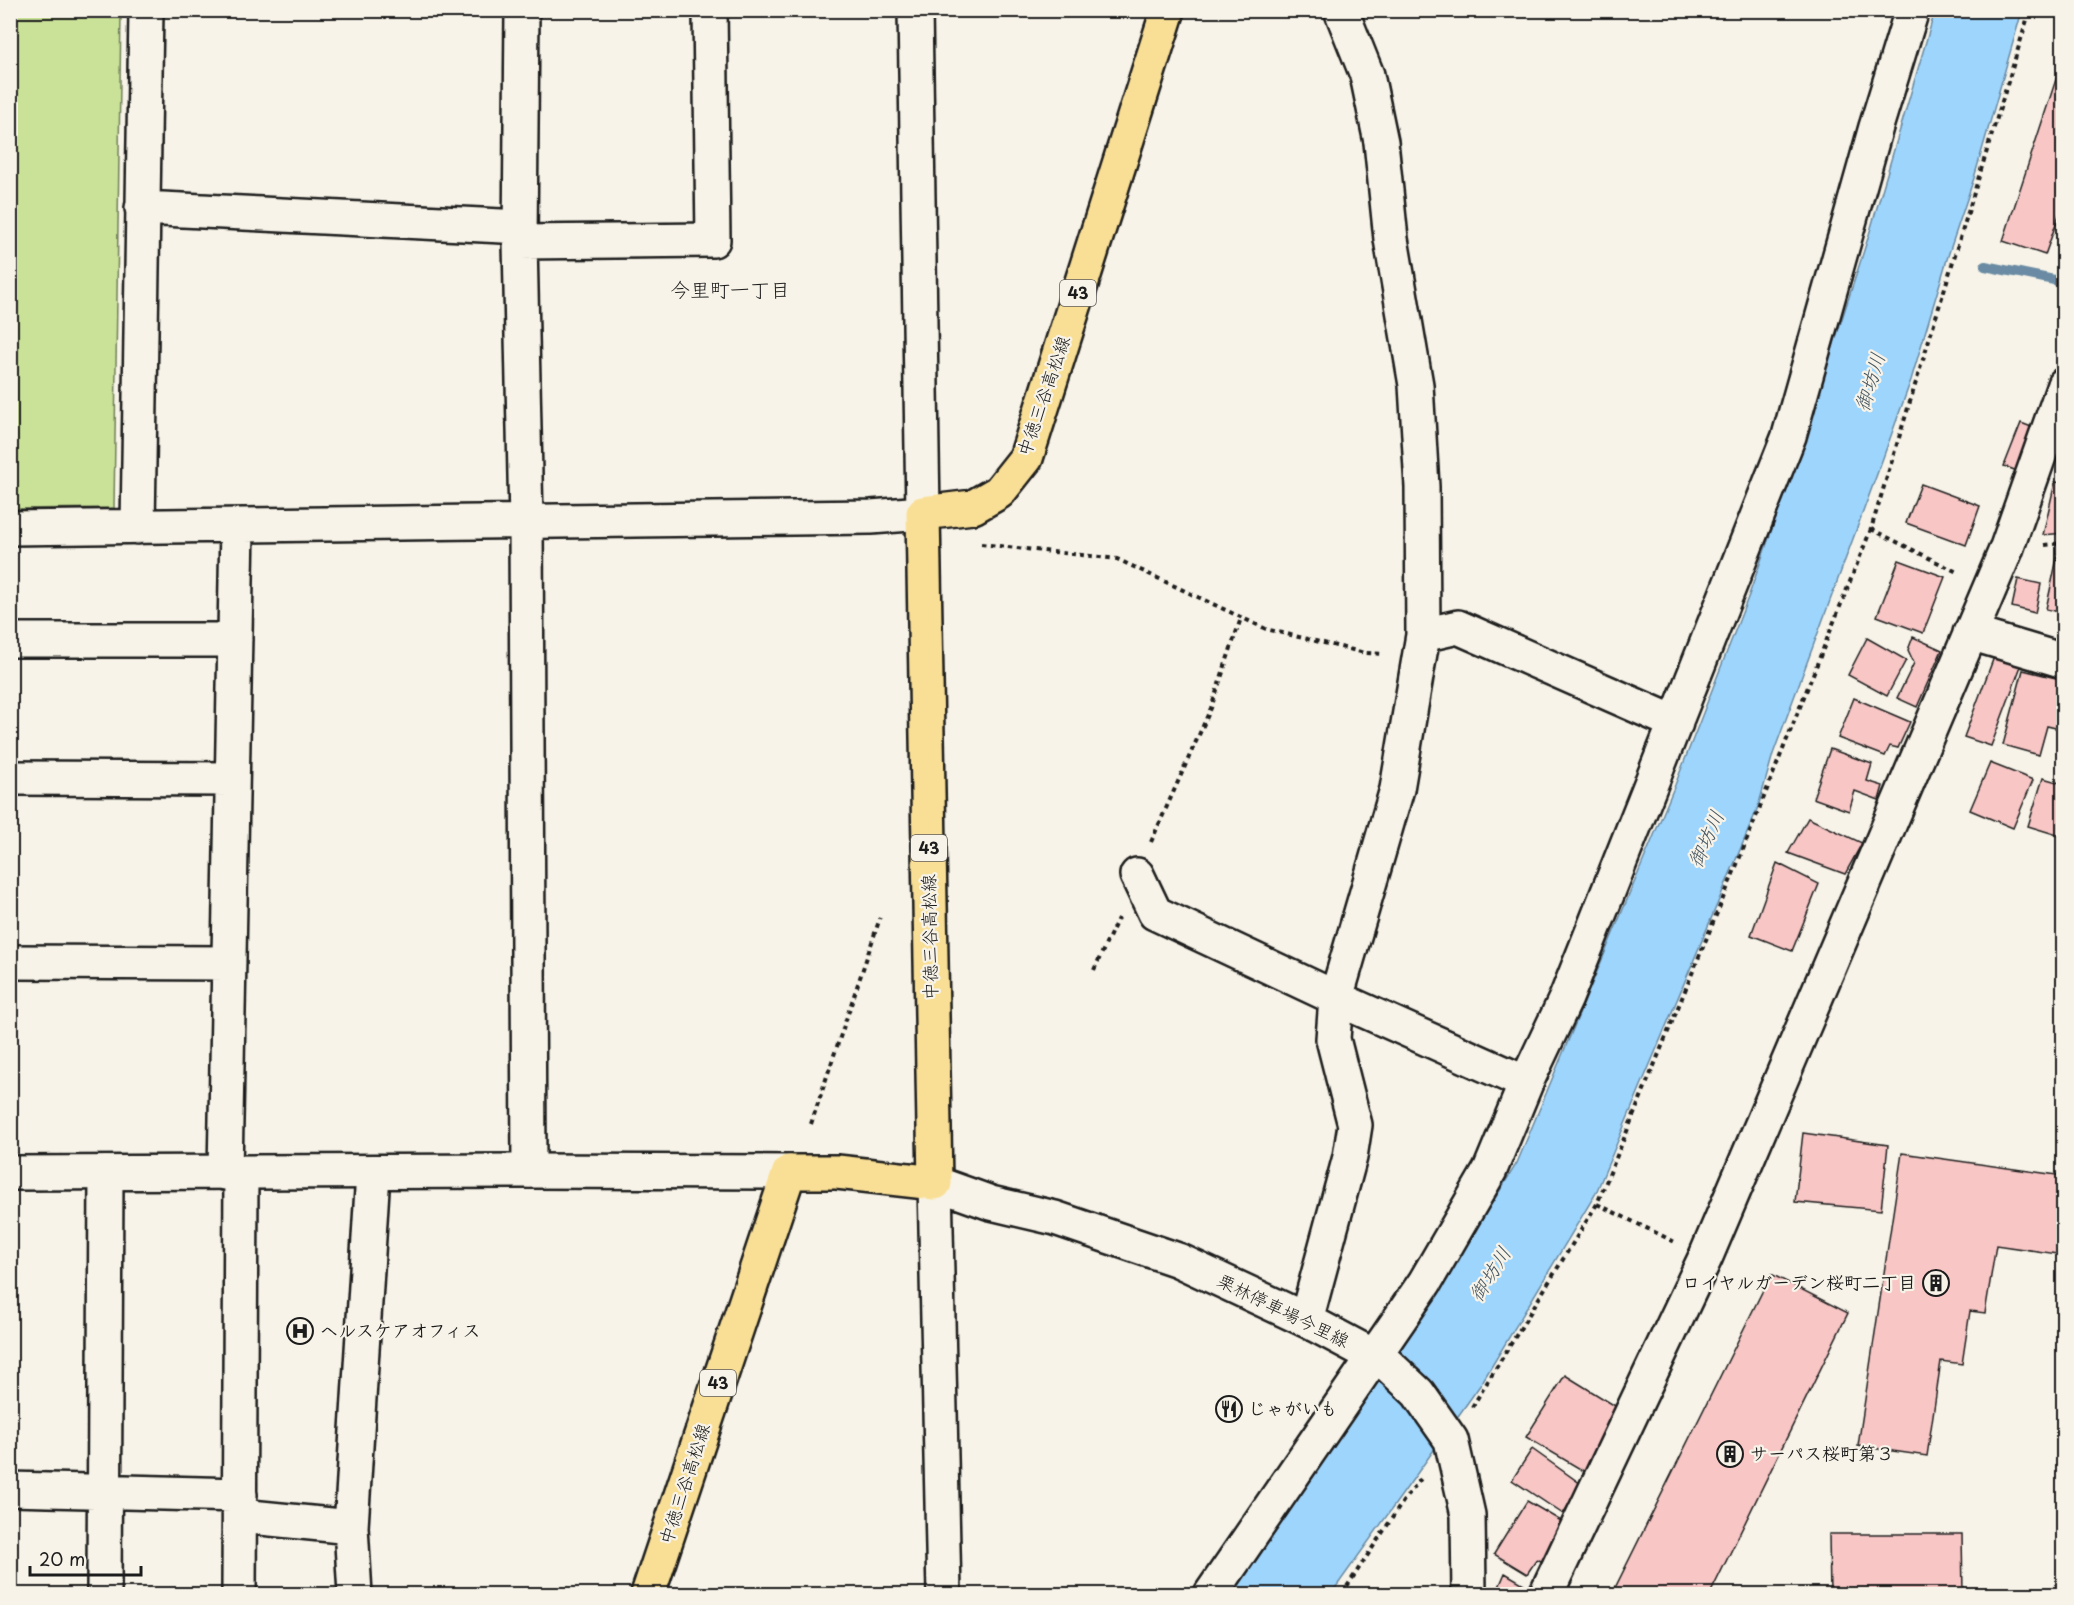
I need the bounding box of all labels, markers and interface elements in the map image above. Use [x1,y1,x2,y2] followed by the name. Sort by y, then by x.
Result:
[670,274,790,304] district label: 今里町一丁目
[1060,280,1096,306] road number: 43
[1009,332,1076,459] street label: 中徳三谷高松線
[1846,349,1892,415] water label: 御坊川
[1679,805,1731,872] water label: 御坊川
[911,835,947,861] road number: 43
[914,874,943,1000] street label: 中徳三谷高松線
[1461,1240,1518,1307] water label: 御坊川
[1213,1266,1354,1353] street label: 栗林停車場今里線
[1682,1268,1916,1295] place label: ロイヤルガーデン桜町二丁目
[1921,1268,1951,1298] building icon: ロイヤルガーデン桜町二丁目
[285,1316,315,1346] hospital icon: ヘルスケアオフィス
[320,1316,481,1343] place label: ヘルスケアオフィス
[700,1370,736,1396] road number: 43
[1214,1394,1244,1424] restaurant icon: じゃがいも
[1248,1394,1338,1421] place label: じゃがいも
[651,1419,716,1548] street label: 中徳三谷高松線
[1715,1439,1745,1469] building icon: サーパス桜町第３
[1750,1439,1894,1466] place label: サーパス桜町第３
[30,1539,141,1577] scale bar
[39,1545,85,1572] text: 20 m

